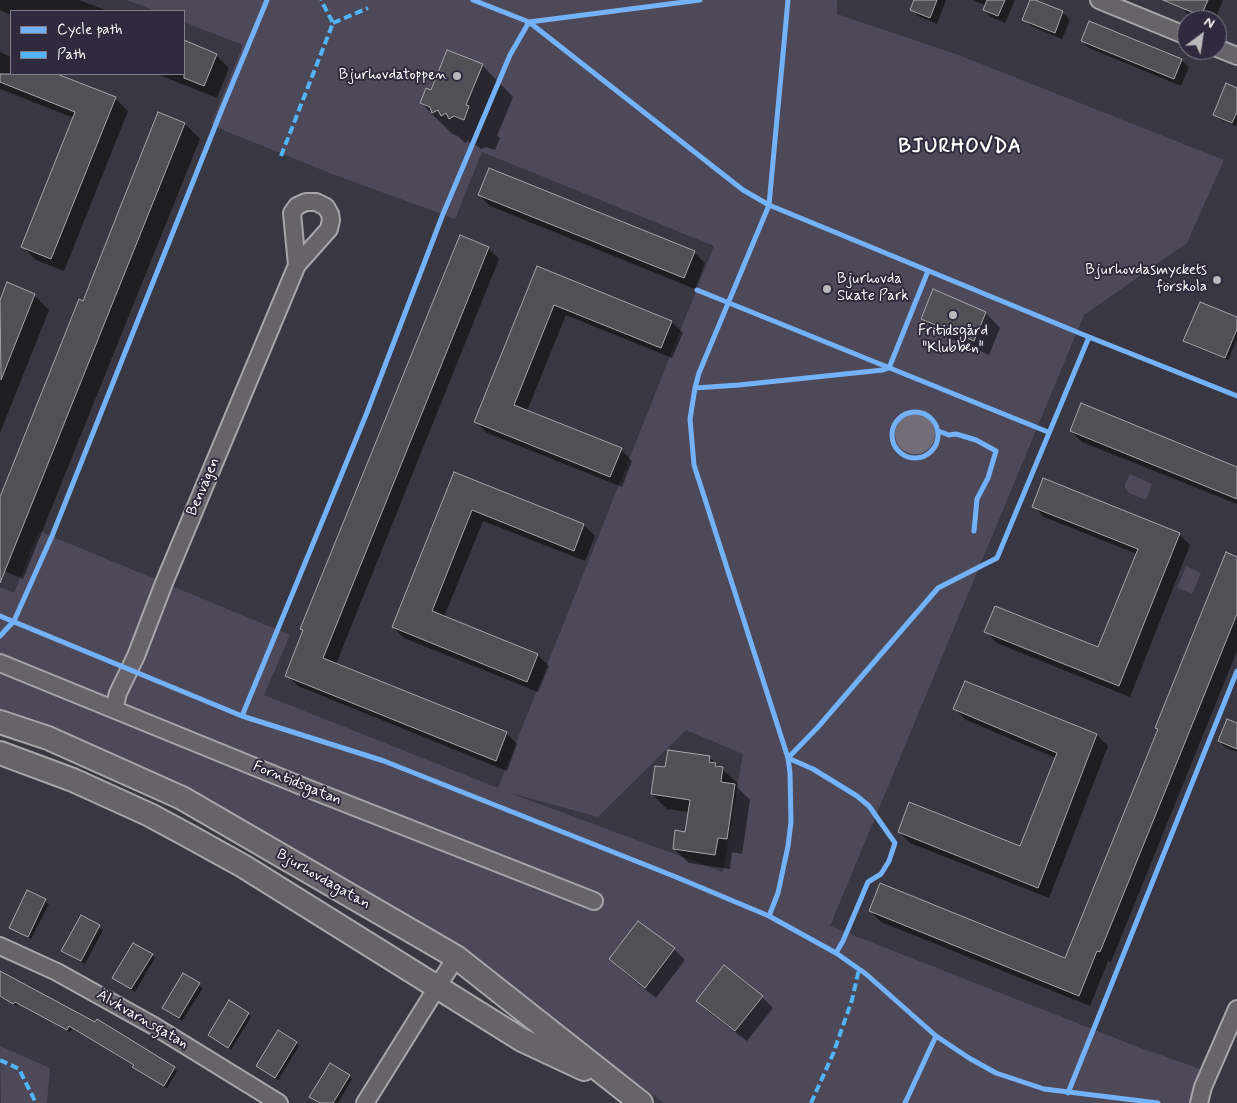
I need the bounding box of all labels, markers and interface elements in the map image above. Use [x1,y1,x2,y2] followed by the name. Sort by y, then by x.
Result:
[10,10,185,75] legend
[1177,10,1227,60] north arrow
[1201,13,1218,33] text: N
[57,20,122,40] text: Cycle path
[57,45,86,65] text: Path
[339,67,447,85] place label: Bjurhovdatoppen
[451,70,463,82] marker: Bjurhovdatoppen
[897,136,1023,160] district label: BJURHOVDA
[1085,262,1207,297] place label: Bjurhovdasmyckets förskola
[837,271,909,306] place label: Bjurhovda Skate Park
[1211,274,1223,286] marker: Bjurhovdasmyckets förskola
[821,283,833,295] marker: Bjurhovda Skate Park
[947,309,959,321] marker: Fritidsgård "Klubben"
[918,323,988,358] place label: Fritidsgård "Klubben"
[184,455,224,519] street label: Benvägen
[250,758,344,810] street label: Forntidsgatan
[273,846,373,914] street label: Bjurhovdagatan
[93,987,191,1053] street label: Älvkvarnsgatan

